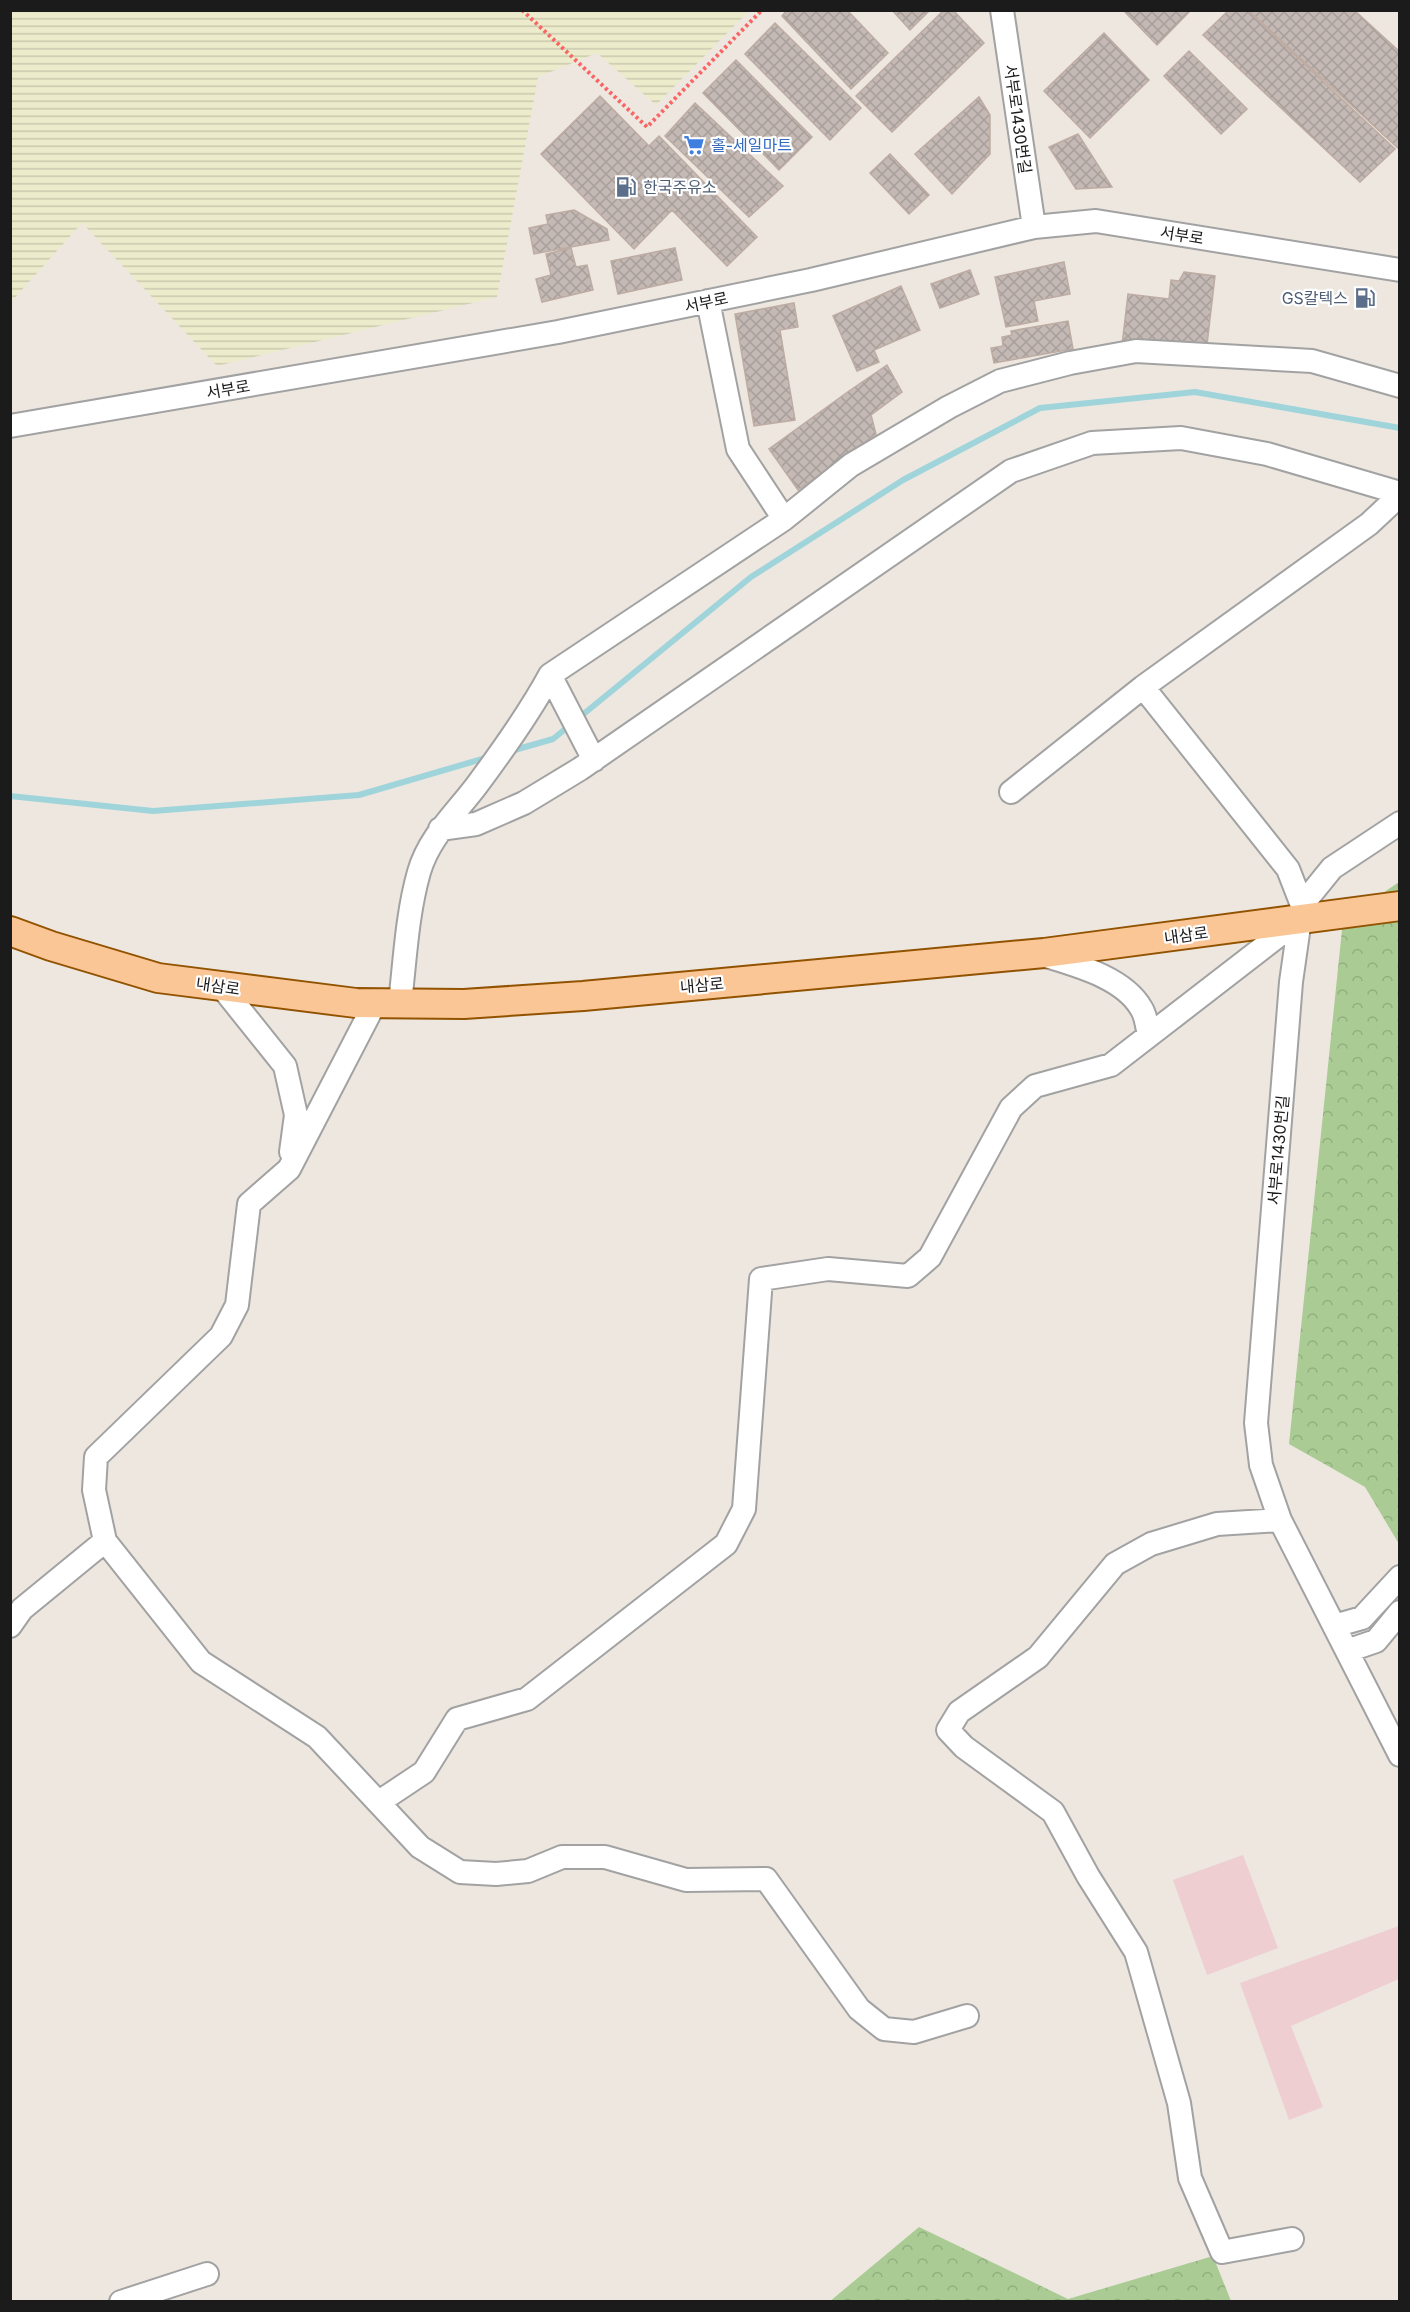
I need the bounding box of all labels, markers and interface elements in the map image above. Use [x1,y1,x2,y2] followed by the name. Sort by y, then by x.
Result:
[1000,63,1036,175] street label: 서부로1430번길
[682,133,706,157] supermarket icon: 홀-세일마트
[711,135,792,155] place label: 홀-세일마트
[614,175,638,199] fuel station icon: 한국주유소
[643,177,717,197] place label: 한국주유소
[1159,222,1206,248] street label: 서부로
[1353,286,1377,310] fuel station icon: GS칼텍스
[682,288,730,316] street label: 서부로
[1282,288,1348,308] place label: GS칼텍스
[205,375,252,403] street label: 서부로
[1163,922,1210,948] street label: 내삼로
[195,973,242,999] street label: 내삼로
[679,973,725,997] street label: 내삼로
[1263,1094,1293,1206] street label: 서부로1430번길

